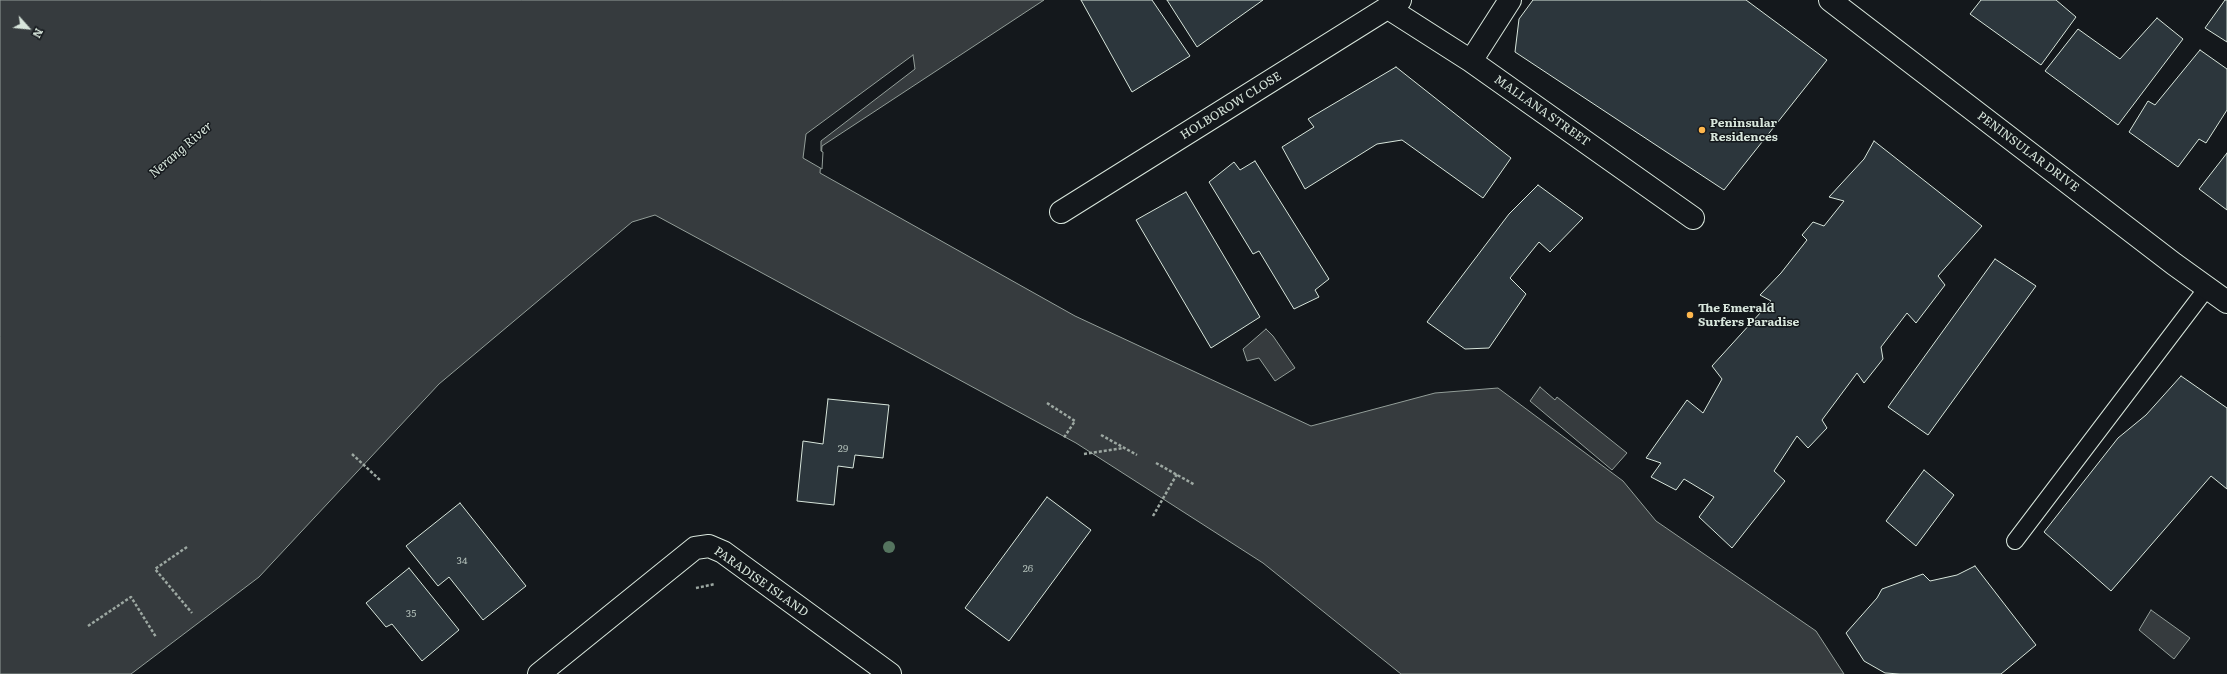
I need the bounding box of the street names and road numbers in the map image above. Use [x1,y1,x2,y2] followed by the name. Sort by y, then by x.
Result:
[1178,69,1284,143] street label: HOLBOROW CLOSE
[1491,72,1593,150] street label: MALLANA STREET
[1974,109,2082,195] street label: PENINSULAR DRIVE
[711,544,811,620] street label: PARADISE ISLAND

